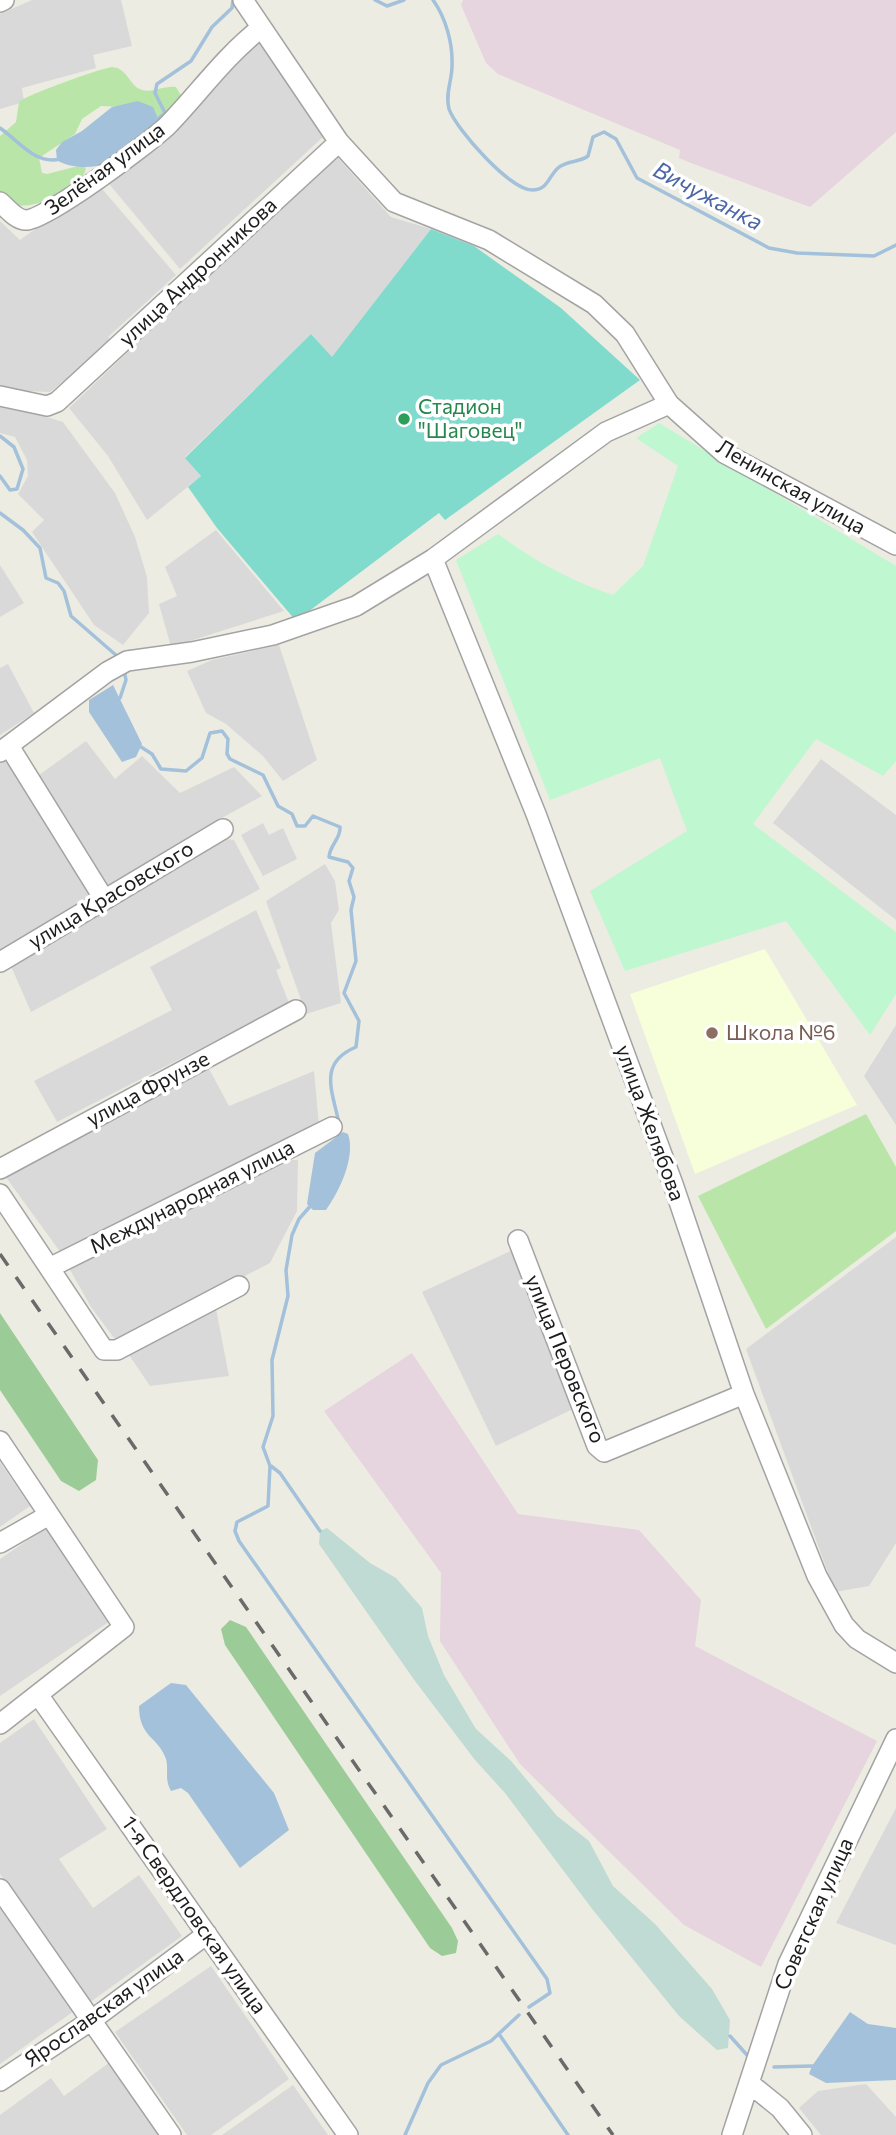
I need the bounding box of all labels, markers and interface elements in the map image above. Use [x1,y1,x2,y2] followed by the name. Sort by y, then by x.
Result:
[39,116,169,220] street label: Зелёная улица
[649,155,768,236] water label: Вичужанка
[113,191,281,350] street label: улица Андронникова
[418,393,522,442] place label: Стадион "Шаговец"
[396,411,412,427] marker: Стадион "Шаговец"
[713,433,871,538] street label: Ленинская улица
[23,835,197,953] street label: улица Красовского
[726,1019,836,1044] place label: Школа №6
[704,1025,720,1041] marker: Школа №6
[612,1041,691,1204] street label: улица Желябова
[82,1045,213,1131] street label: улица Фрунзе
[85,1133,298,1258] street label: Международная улица
[521,1271,612,1446] street label: улица Перовского
[117,1811,273,2018] street label: 1-я Свердловская улица
[768,1833,857,1993] street label: Советская улица
[19,1942,187,2071] street label: Ярославская улица

